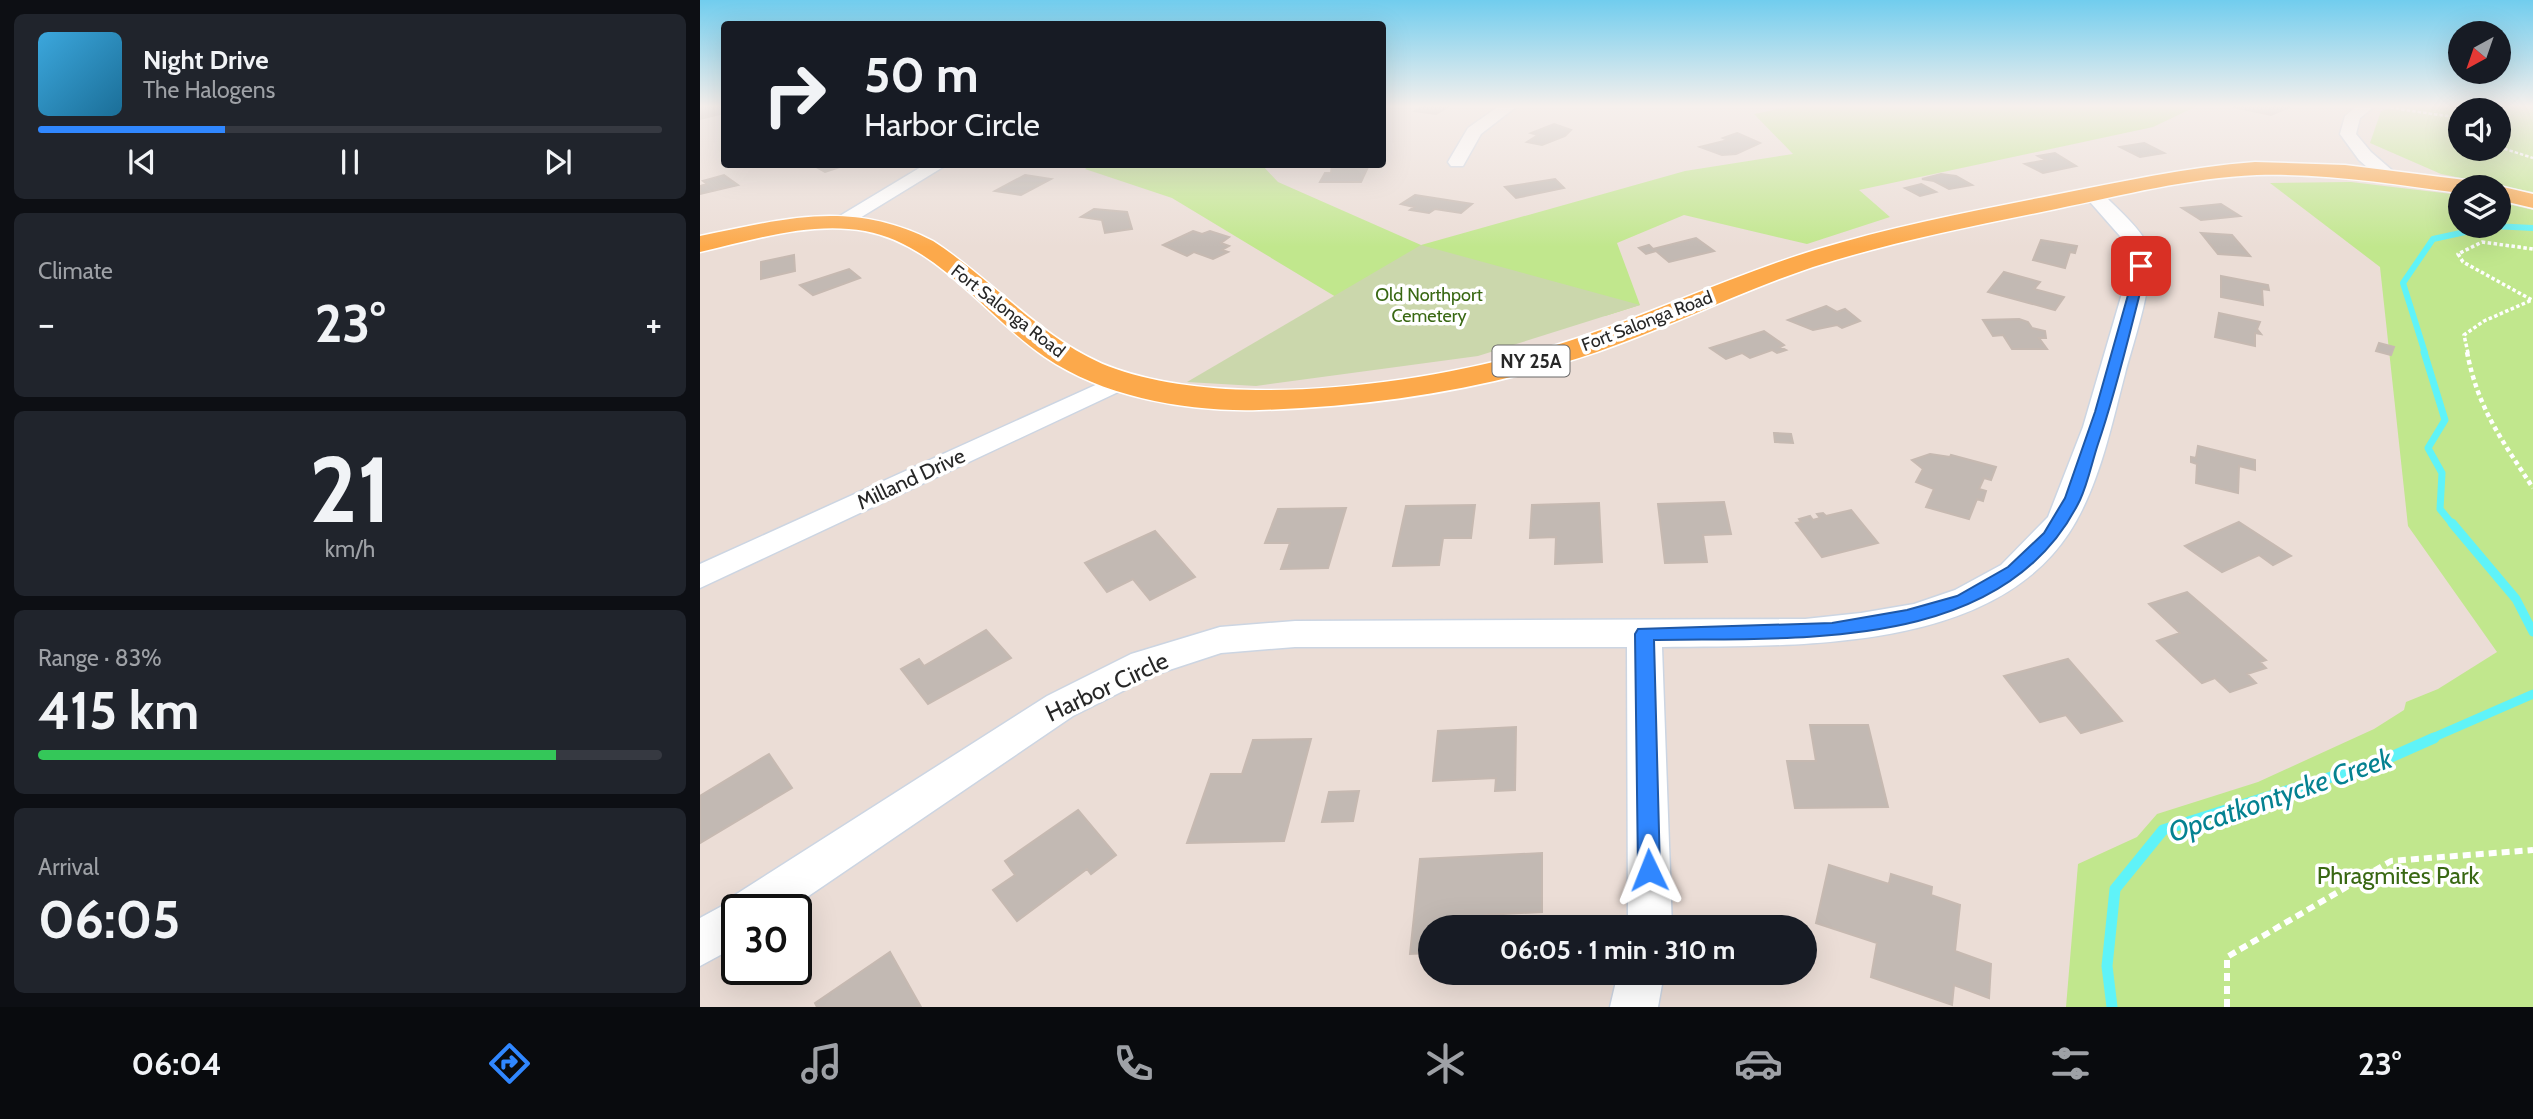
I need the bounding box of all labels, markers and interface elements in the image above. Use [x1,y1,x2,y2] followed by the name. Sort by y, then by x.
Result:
[2448,21,2511,84] north arrow
[2448,21,2511,238] map controls
[143,44,269,76] text: Night Drive
[864,45,979,104] text: 50 m
[749,49,840,140] icon: right
[143,76,275,104] text: The Halogens
[2448,98,2511,161] button: sound
[864,105,1040,144] text: Harbor Circle
[123,143,161,181] icon: previous
[331,143,369,181] icon: pause
[539,143,577,181] icon: next
[2448,175,2511,238] button: layers
[2111,236,2171,296] pin
[2122,247,2160,285] icon: arrive
[38,257,113,285] text: Climate
[947,260,1069,362] street label: Fort Salonga Road
[1375,284,1483,327] park label: Old Northport Cemetery
[1579,286,1715,356] street label: Fort Salonga Road
[315,292,385,355] text: 23°
[38,300,55,347] text: −
[645,300,662,347] text: +
[1492,346,1570,376] road number: NY 25A
[309,434,391,545] text: 21
[853,442,969,514] street label: Milland Drive
[325,535,375,563] text: km/h
[38,644,162,672] text: Range · 83%
[1041,646,1173,728] street label: Harbor Circle
[38,679,199,742] text: 415 km
[2164,740,2397,849] water label: Opcatkontycke Creek
[1612,833,1686,907] position arrow
[38,853,99,881] text: Arrival
[2317,861,2479,890] park label: Phragmites Park
[38,888,180,951] text: 06:05
[721,894,812,985] speed limit sign: 30
[1500,934,1735,966] text: 06:05 · 1 min · 310 m
[485,1039,534,1088] icon: directions
[797,1039,846,1088] icon: music
[1109,1039,1158,1088] icon: phone
[1421,1039,1470,1088] icon: climate
[1734,1039,1783,1088] icon: car
[2046,1039,2095,1088] icon: filters
[132,1044,222,1083] text: 06:04
[2358,1044,2401,1083] text: 23°

